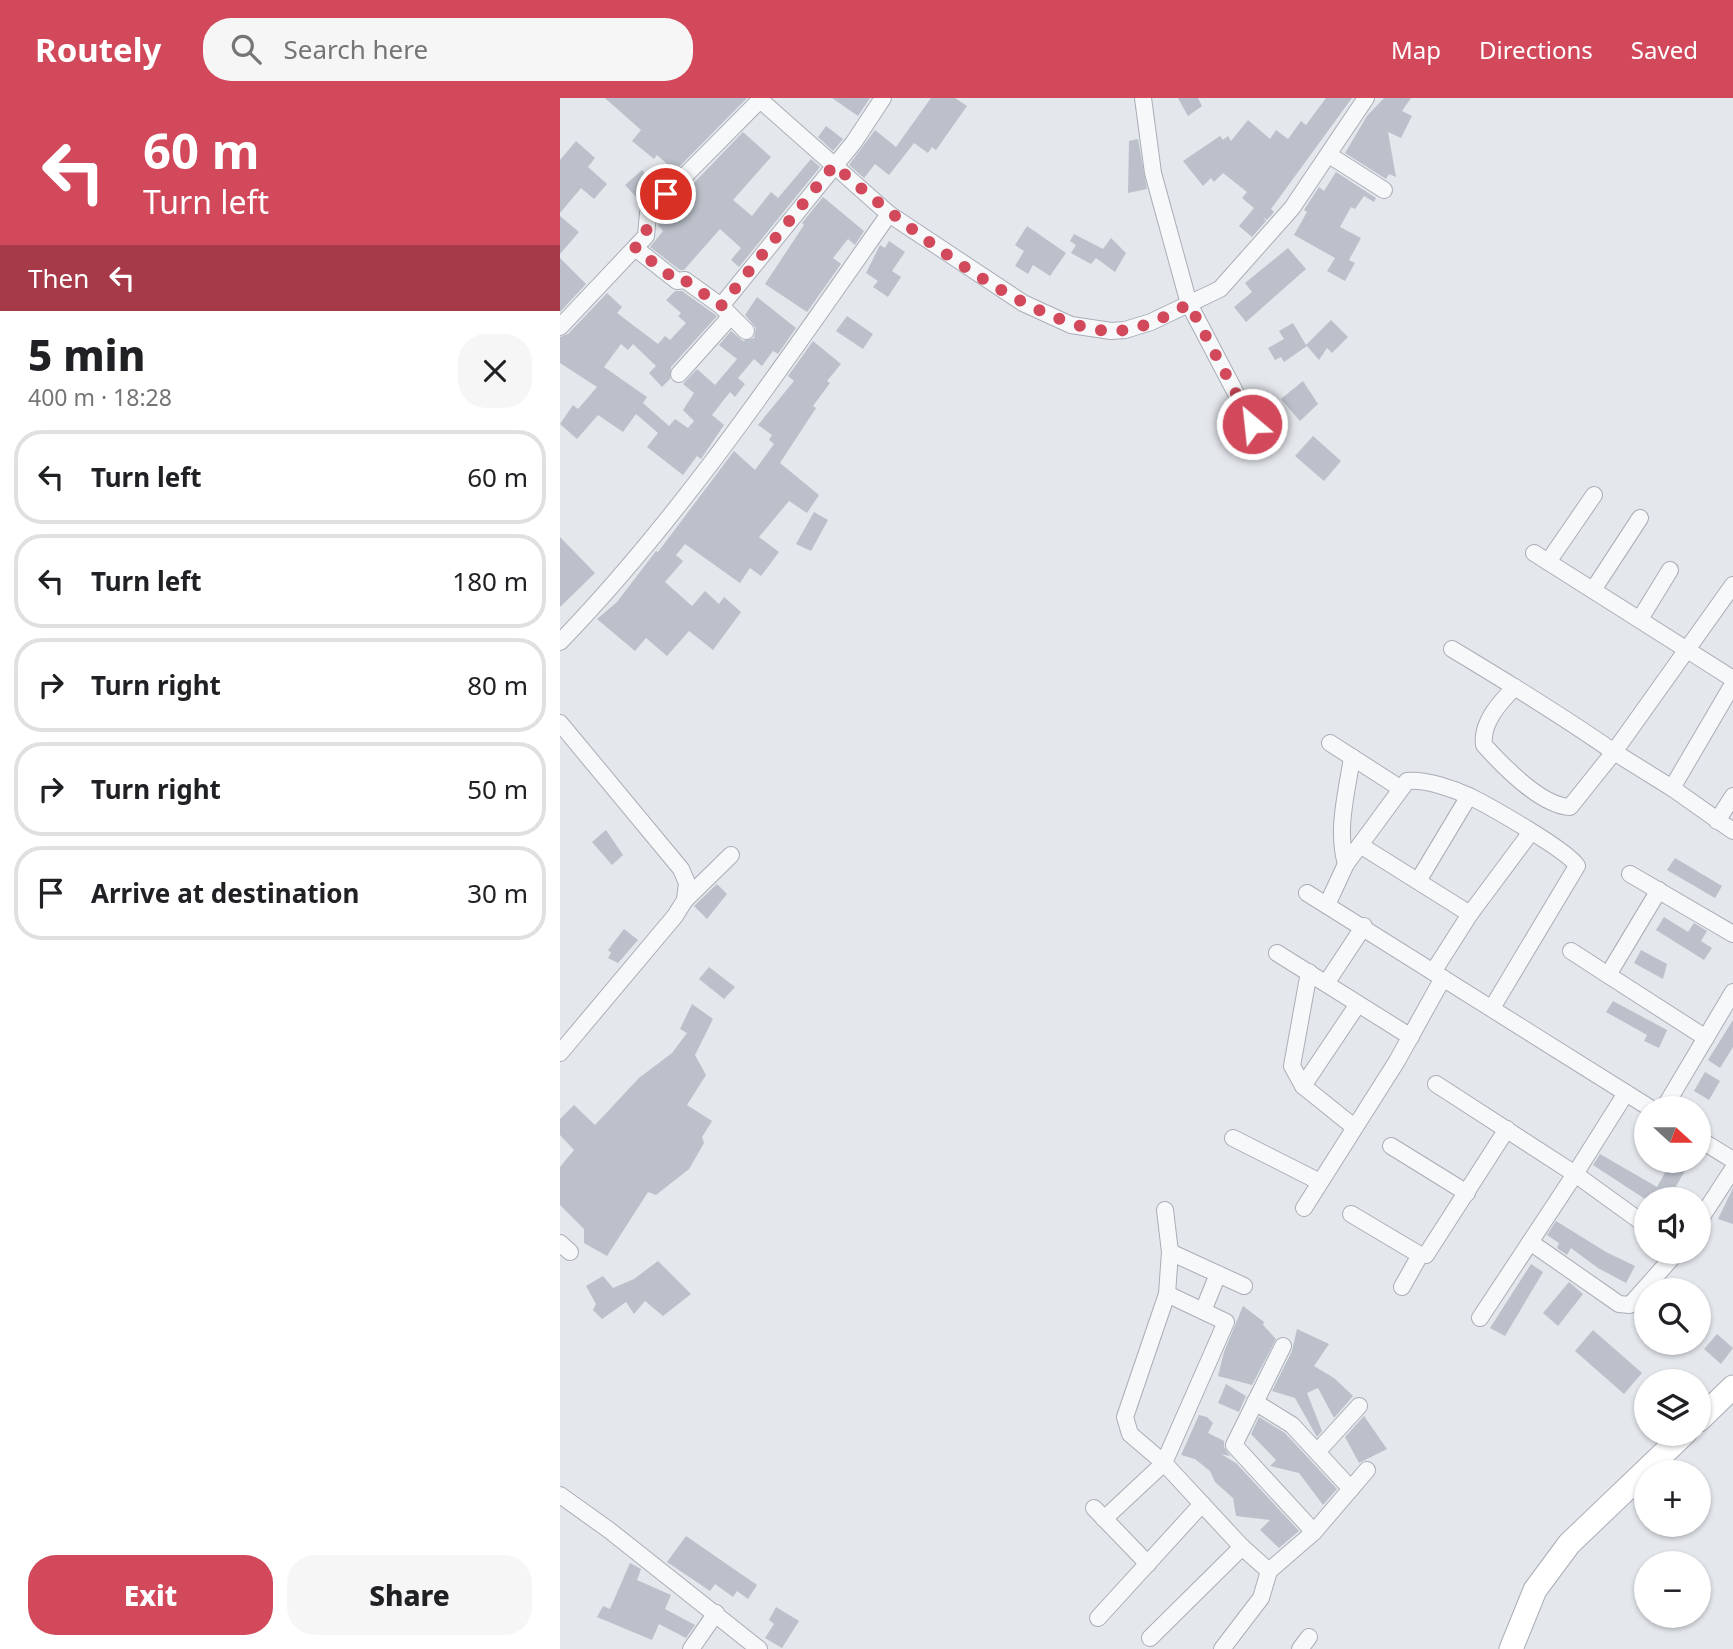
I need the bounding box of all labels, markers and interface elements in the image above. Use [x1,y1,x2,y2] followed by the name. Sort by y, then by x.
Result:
[203,18,693,81] search box
[35,27,161,72] text: Routely
[227,30,265,68] icon: search
[283,31,428,67] text: Search here
[1391,33,1441,66] text: Map
[1479,33,1593,66] text: Directions
[1631,33,1698,66] text: Saved
[143,117,260,183] text: 60 m
[28,126,119,217] icon: left
[636,164,696,224] pin
[647,175,685,213] icon: arrive
[143,180,269,223] text: Turn left
[103,259,141,297] icon: left
[28,260,89,296] text: Then
[28,326,145,383] text: 5 min
[458,334,532,408] button: close
[28,381,172,413] text: 400 m · 18:28
[1215,387,1289,461] position arrow
[32,458,70,496] icon: left
[91,459,202,495] text: Turn left
[467,459,528,495] text: 60 m
[32,562,70,600] icon: left
[91,563,202,599] text: Turn left
[452,563,528,599] text: 180 m
[32,666,70,704] icon: right
[91,667,221,703] text: Turn right
[467,667,528,703] text: 80 m
[32,770,70,808] icon: right
[91,771,221,807] text: Turn right
[467,771,528,807] text: 50 m
[32,874,70,912] icon: arrive
[91,875,360,911] text: Arrive at destination
[467,875,528,911] text: 30 m
[1634,1096,1712,1172] north arrow
[1634,1096,1711,1628] map controls
[1634,1187,1711,1264] button: sound
[1634,1278,1711,1355] button: search
[1634,1369,1711,1446] button: layers
[1634,1460,1711,1537] button: +
[1634,1551,1711,1628] button: −
[28,1555,273,1635] button: Exit
[287,1555,532,1635] button: Share

